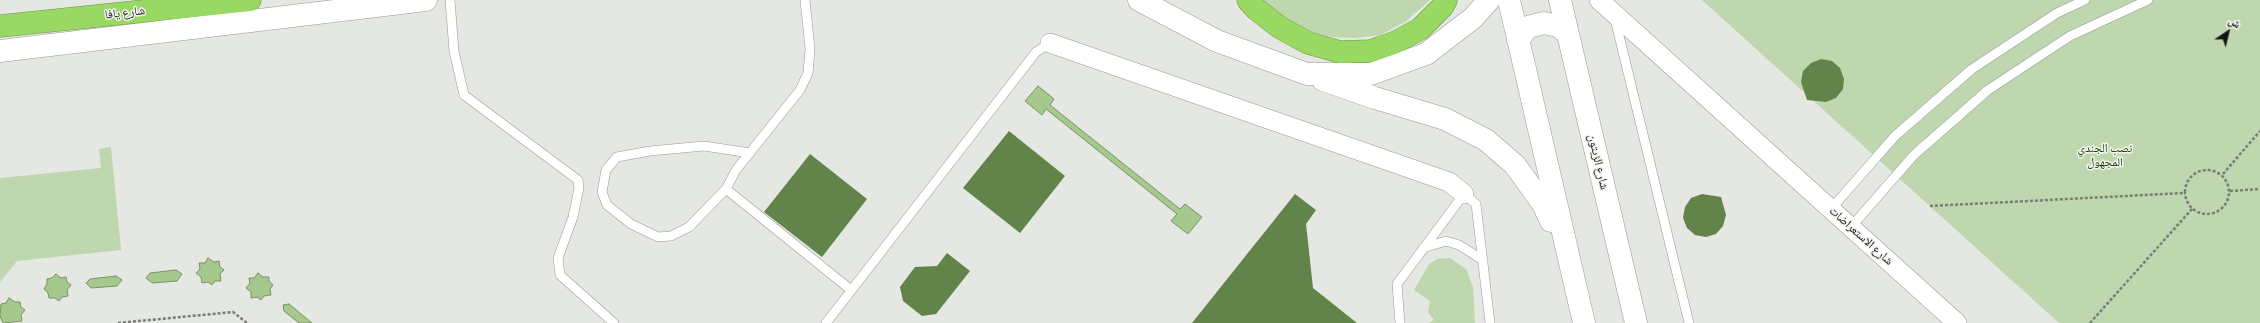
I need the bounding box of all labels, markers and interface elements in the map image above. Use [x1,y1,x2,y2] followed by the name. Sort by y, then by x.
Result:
[104,4,146,22] street label: شارع يافا
[2208,12,2248,52] north arrow
[2226,12,2244,31] text: ش
[1585,133,1611,191] street label: شارع الزيتون
[2078,142,2132,170] park label: نصب الجندي المجهول
[1826,204,1896,268] street label: شارع الاستعراضات

